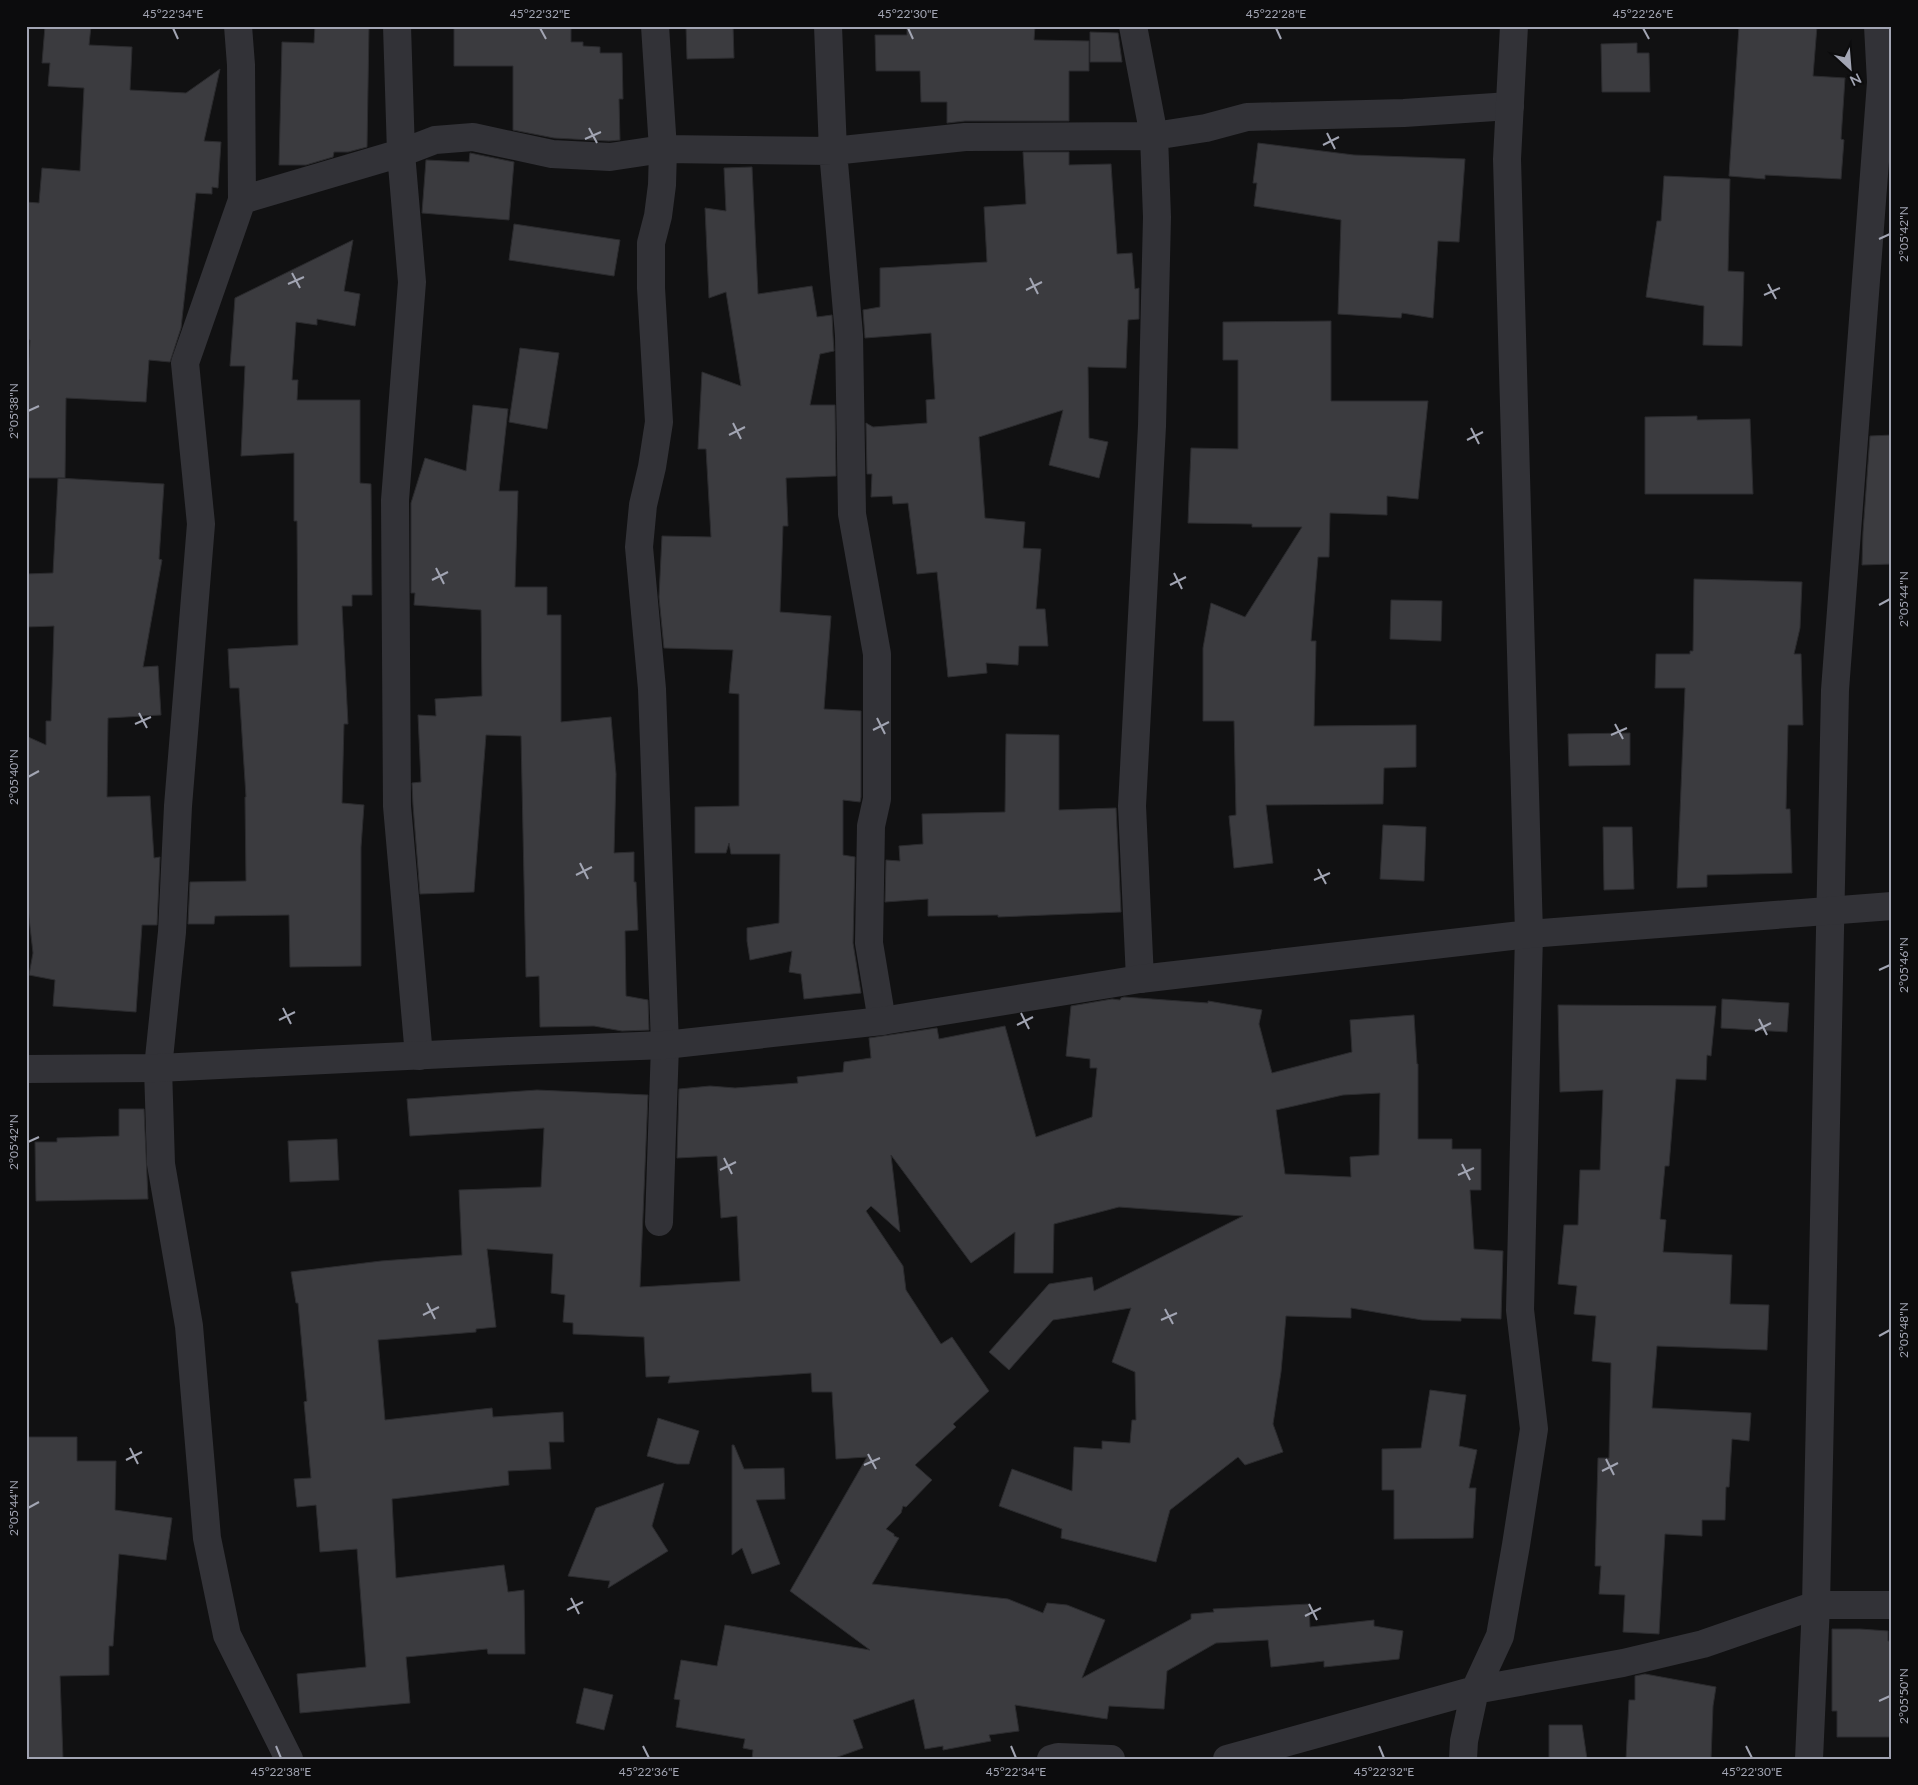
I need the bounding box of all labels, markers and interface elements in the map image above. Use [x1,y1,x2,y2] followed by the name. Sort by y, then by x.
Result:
[143,6,203,21] text: 45°22'34"E
[510,6,570,21] text: 45°22'32"E
[878,6,938,21] text: 45°22'30"E
[1246,6,1306,21] text: 45°22'28"E
[1613,6,1673,21] text: 45°22'26"E
[1826,42,1876,92] north arrow
[1847,70,1864,90] text: N
[1896,206,1911,262] text: 2°05'42"N
[6,383,21,439] text: 2°05'38"N
[1896,571,1911,627] text: 2°05'44"N
[6,749,21,805] text: 2°05'40"N
[1896,937,1911,993] text: 2°05'46"N
[6,1114,21,1170] text: 2°05'42"N
[1896,1302,1911,1358] text: 2°05'48"N
[6,1480,21,1536] text: 2°05'44"N
[1896,1668,1911,1724] text: 2°05'50"N
[251,1764,311,1779] text: 45°22'38"E
[619,1764,679,1779] text: 45°22'36"E
[986,1764,1046,1779] text: 45°22'34"E
[1354,1764,1414,1779] text: 45°22'32"E
[1722,1764,1782,1779] text: 45°22'30"E

